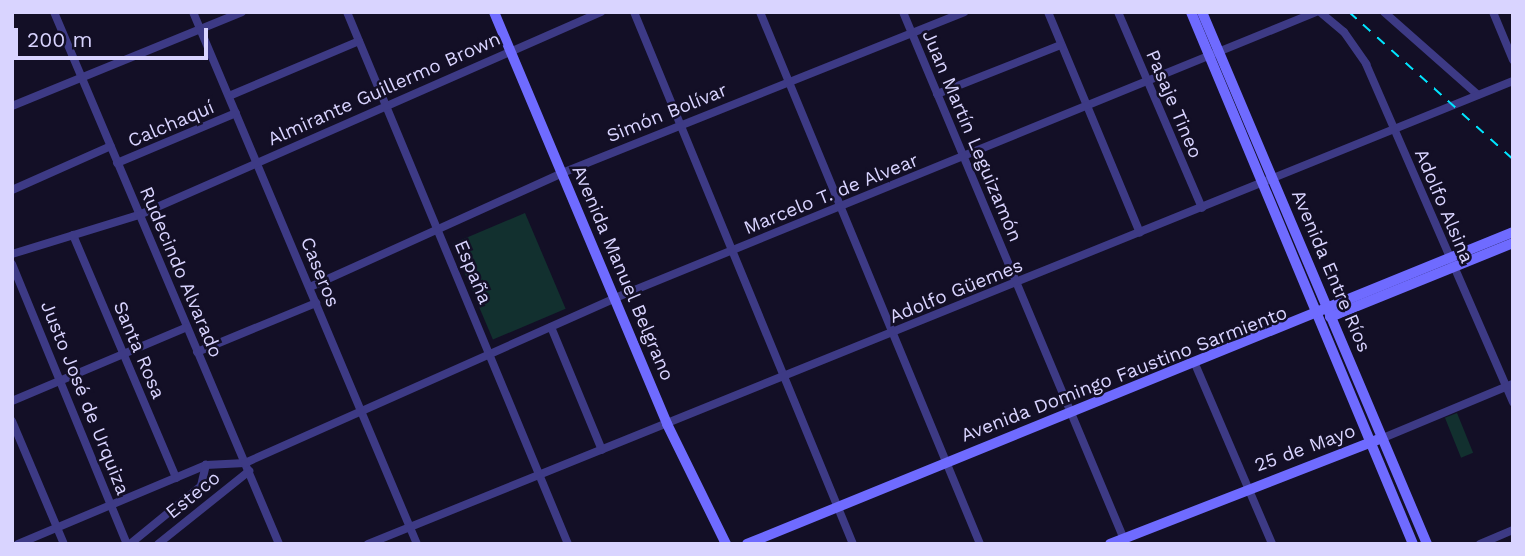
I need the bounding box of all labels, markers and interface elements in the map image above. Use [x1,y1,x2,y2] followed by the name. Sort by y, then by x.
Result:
[18,14,212,58] scale bar
[27,27,93,52] text: 200 m
[264,27,504,151] street label: Almirante Guillermo Brown
[917,27,1027,245] street label: Juan Martín Leguizamón
[1141,46,1207,162] street label: Pasaje Tineo
[604,79,730,147] street label: Simón Bolívar
[124,96,218,152] street label: Calchaquí
[1410,145,1478,267] street label: Adolfo Alsina
[740,148,922,240] street label: Marcelo T. de Alvear
[567,161,679,385] street label: Avenida Manuel Belgrano
[135,183,227,361] street label: Rudecindo Alvarado
[1286,186,1376,356] street label: Avenida Entre Ríos
[296,234,344,310] street label: Caseros
[449,237,497,307] street label: España
[886,254,1026,328] street label: Adolfo Güemes
[36,298,134,498] street label: Justo José de Urquiza
[108,298,170,402] street label: Santa Rosa
[957,301,1291,447] street label: Avenida Domingo Faustino Sarmiento
[1252,419,1358,477] street label: 25 de Mayo
[161,466,225,524] street label: Esteco

